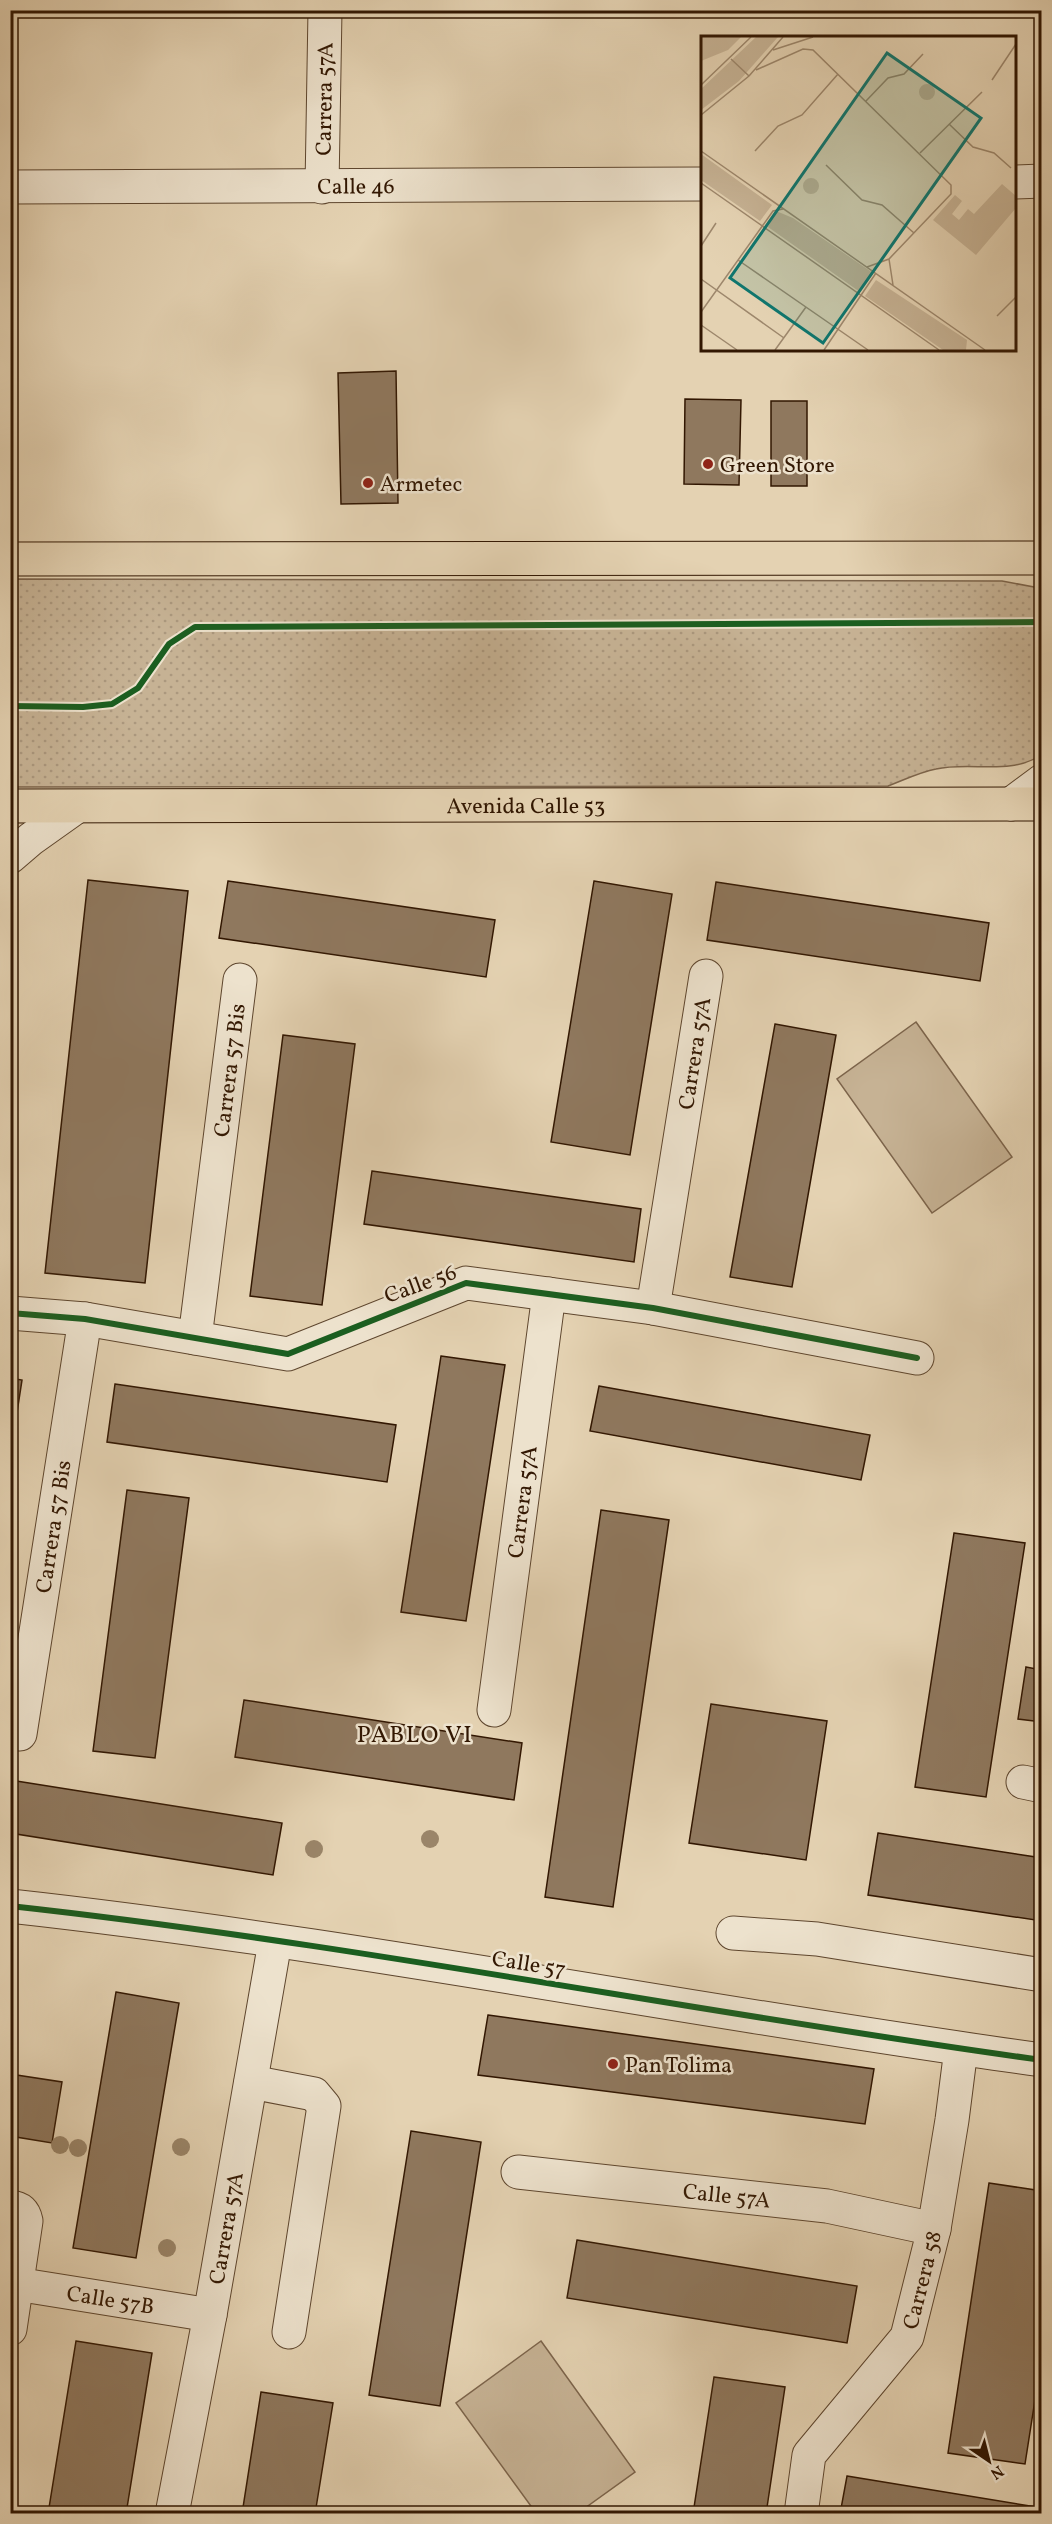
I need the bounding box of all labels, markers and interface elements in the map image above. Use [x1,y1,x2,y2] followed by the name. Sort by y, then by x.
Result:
[701,36,1016,351] inset map
[310,42,342,156] street label: Carrera 57A
[317,172,395,204] street label: Calle 46
[720,451,835,482] place label: Green Store
[701,457,715,471] marker: Green Store
[380,470,463,501] place label: Armetec
[361,476,375,490] marker: Armetec
[447,792,605,823] street label: Avenida Calle 53
[672,995,720,1112] street label: Carrera 57A
[207,1002,255,1139] street label: Carrera 57 Bis
[380,1258,461,1313] street label: Calle 56
[501,1444,547,1560] street label: Carrera 57A
[29,1458,81,1596] street label: Carrera 57 Bis
[357,1719,473,1753] district label: PABLO VI
[489,1944,568,1987] street label: Calle 57
[625,2051,732,2082] place label: Pan Tolima
[606,2057,620,2071] marker: Pan Tolima
[203,2170,253,2287] street label: Carrera 57A
[681,2177,772,2218] street label: Calle 57A
[897,2228,951,2333] street label: Carrera 58
[64,2279,156,2324] street label: Calle 57B
[959,2431,1019,2491] north arrow
[985,2459,1008,2484] text: N

